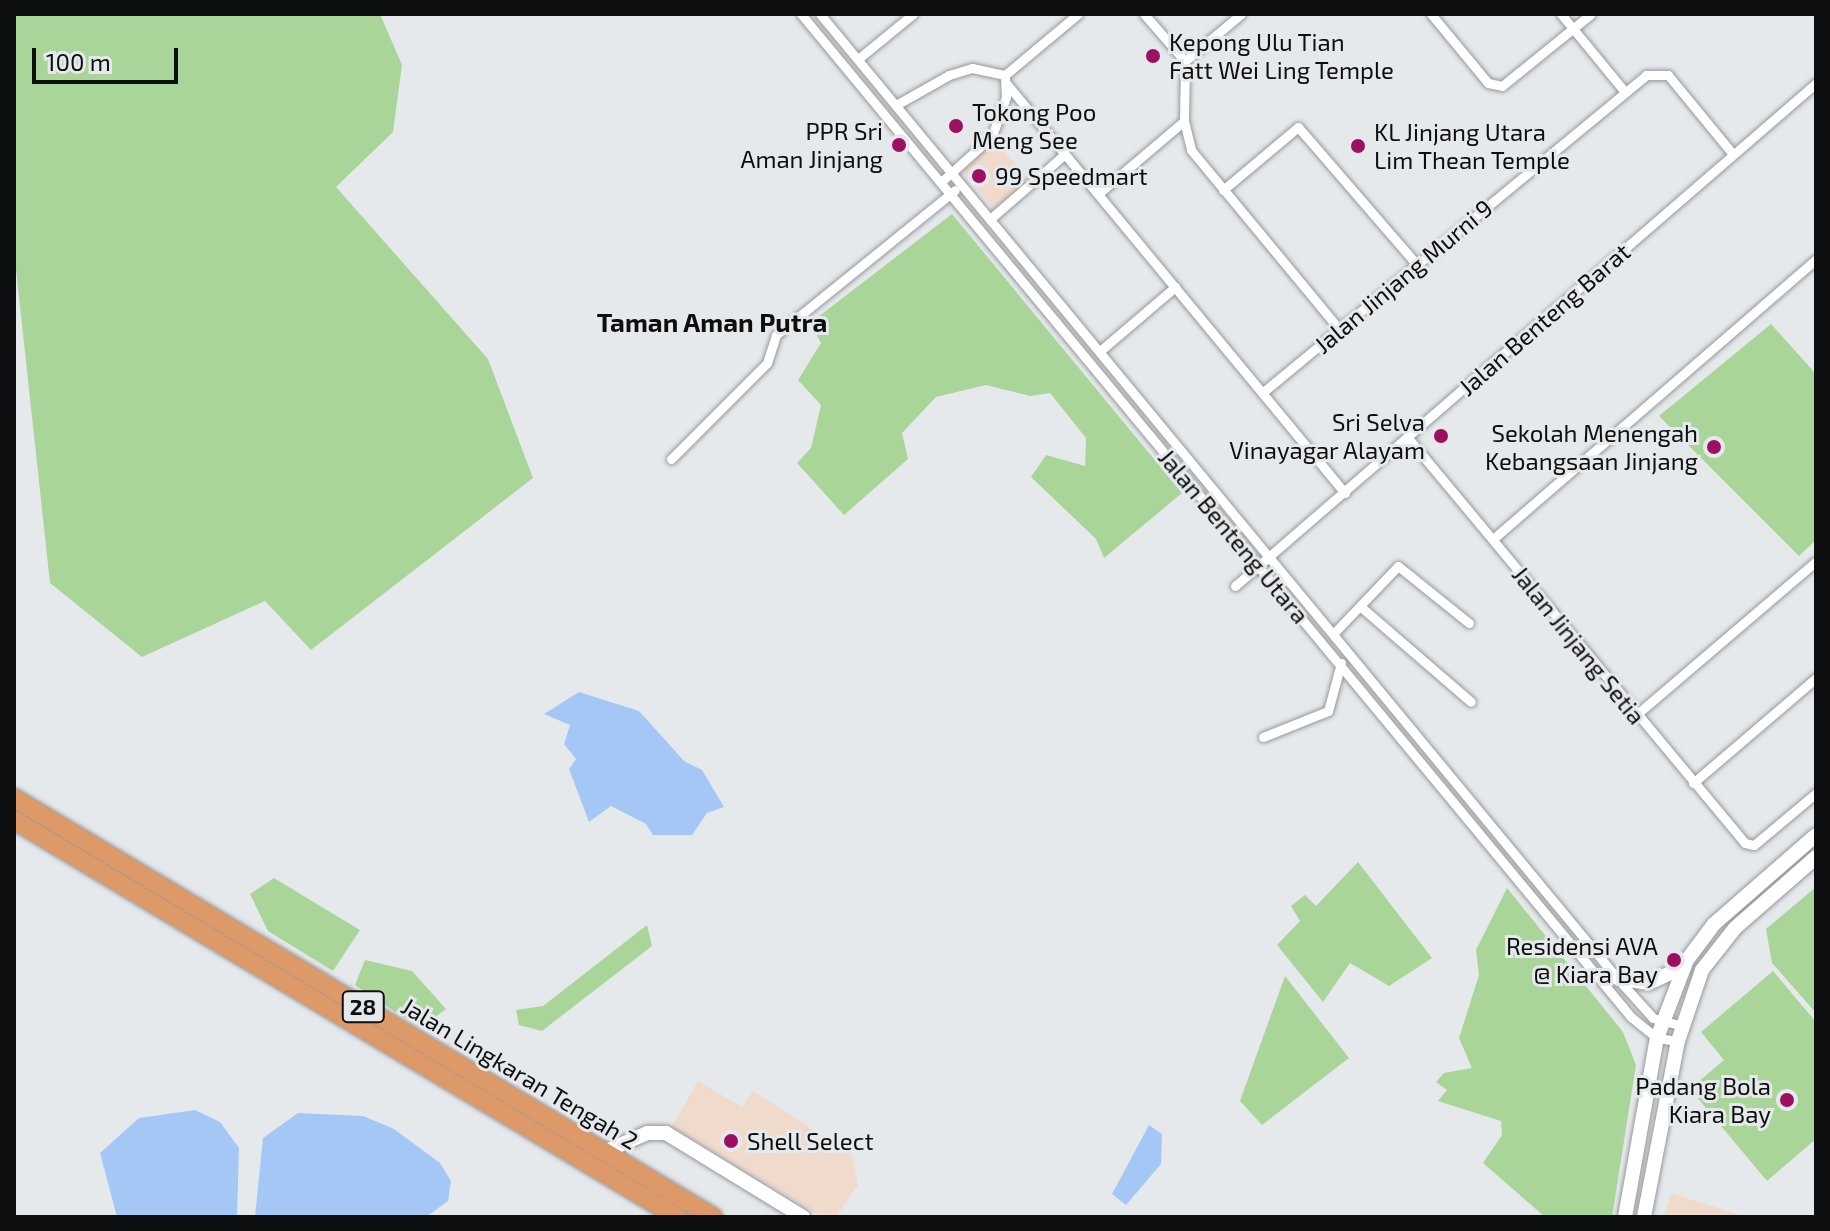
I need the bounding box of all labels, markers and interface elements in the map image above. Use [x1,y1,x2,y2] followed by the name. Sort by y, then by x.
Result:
[1169,28,1395,84] place label: Kepong Ulu Tian Fatt Wei Ling Temple
[36,32,182,82] scale bar
[46,47,111,76] text: 100 m
[1144,47,1162,65] marker: Kepong Ulu Tian Fatt Wei Ling Temple
[972,98,1096,154] place label: Tokong Poo Meng See
[740,117,883,173] place label: PPR Sri Aman Jinjang
[947,117,965,135] marker: Tokong Poo Meng See
[1374,118,1571,174] place label: KL Jinjang Utara Lim Thean Temple
[890,136,908,154] marker: PPR Sri Aman Jinjang
[1349,137,1367,155] marker: KL Jinjang Utara Lim Thean Temple
[995,162,1148,190] place label: 99 Speedmart
[970,167,988,185] marker: 99 Speedmart
[1308,193,1498,359] street label: Jalan Jinjang Murni 9
[1453,237,1635,401] street label: Jalan Benteng Barat
[596,306,828,338] district label: Taman Aman Putra
[1228,408,1425,464] place label: Sri Selva Vinayagar Alayam
[1485,419,1698,475] place label: Sekolah Menengah Kebangsaan Jinjang
[1432,427,1450,445] marker: Sri Selva Vinayagar Alayam
[1705,438,1723,456] marker: Sekolah Menengah Kebangsaan Jinjang
[1153,443,1315,629] street label: Jalan Benteng Utara
[1506,560,1652,730] street label: Jalan Jinjang Setia
[1505,932,1658,988] place label: Residensi AVA @ Kiara Bay
[1665,951,1683,969] marker: Residensi AVA @ Kiara Bay
[341,989,385,1025] road number: 28
[396,991,644,1155] street label: Jalan Lingkaran Tengah 2
[1635,1072,1771,1128] place label: Padang Bola Kiara Bay
[1778,1091,1796,1109] marker: Padang Bola Kiara Bay
[747,1127,874,1155] place label: Shell Select
[722,1132,740,1150] marker: Shell Select

